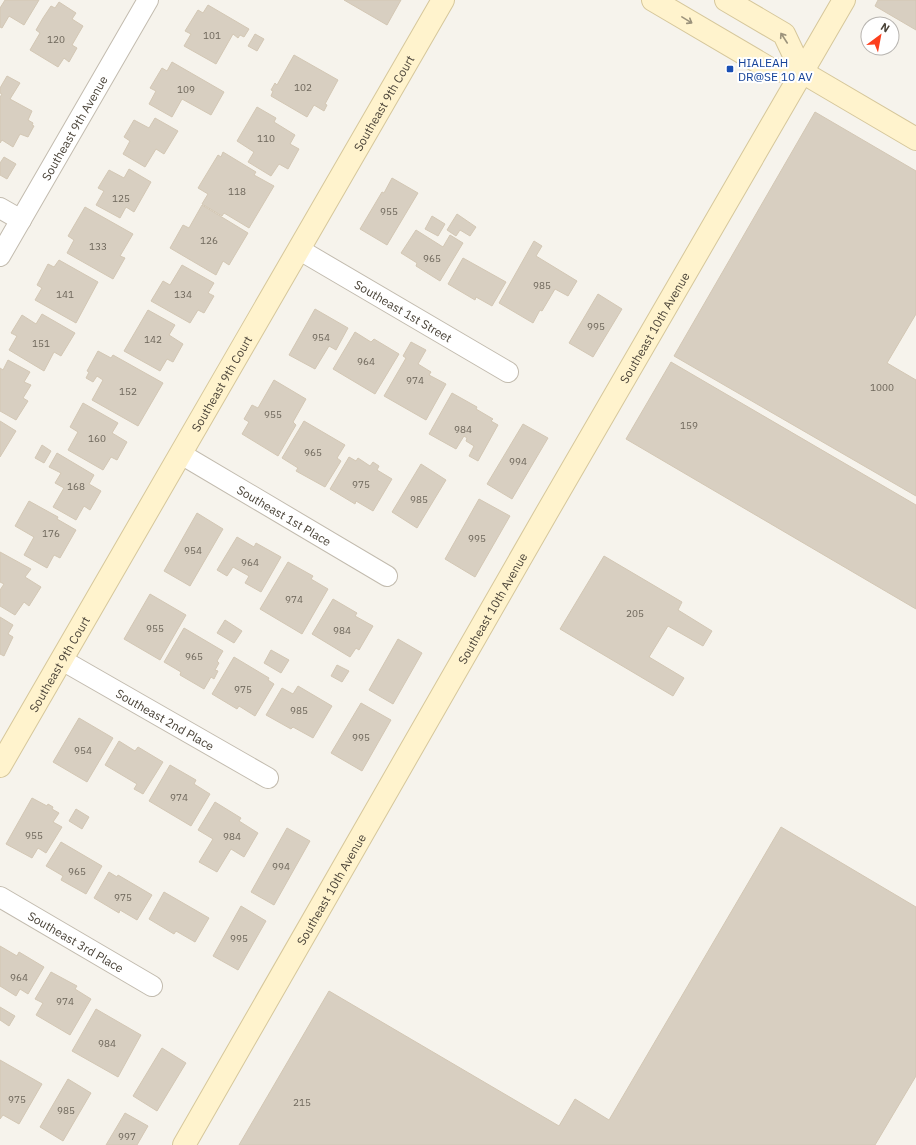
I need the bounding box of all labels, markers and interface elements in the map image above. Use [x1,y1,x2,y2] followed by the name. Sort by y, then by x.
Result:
[681,16,693,24] one-way arrow
[860,16,900,56] north arrow
[878,19,892,36] text: N
[203,29,221,42] house number: 101
[780,32,788,44] one-way arrow
[47,33,65,46] house number: 120
[350,52,417,154] street label: Southeast 9th Court
[738,55,813,84] place label: HIALEAH DR@SE 10 AV
[725,64,735,74] marker: HIALEAH DR@SE 10 AV
[38,72,110,183] street label: Southeast 9th Avenue
[294,81,312,94] house number: 102
[177,83,195,96] house number: 109
[257,132,275,145] house number: 110
[228,185,246,198] house number: 118
[112,192,130,205] house number: 125
[380,205,398,218] house number: 955
[200,234,218,247] house number: 126
[89,240,107,253] house number: 133
[423,252,441,265] house number: 965
[616,269,692,386] street label: Southeast 10th Avenue
[352,276,455,345] street label: Southeast 1st Street
[533,279,551,292] house number: 985
[56,288,74,301] house number: 141
[174,288,192,301] house number: 134
[587,320,605,333] house number: 995
[312,331,330,344] house number: 954
[144,333,162,346] house number: 142
[188,333,255,434] street label: Southeast 9th Court
[32,337,50,350] house number: 151
[357,355,375,368] house number: 964
[406,374,424,387] house number: 974
[870,381,894,394] house number: 1000
[119,385,137,398] house number: 152
[264,408,282,421] house number: 955
[680,419,698,432] house number: 159
[454,423,472,436] house number: 984
[88,432,106,445] house number: 160
[304,446,322,459] house number: 965
[509,455,527,468] house number: 994
[352,478,370,491] house number: 975
[67,480,85,493] house number: 168
[234,481,334,549] street label: Southeast 1st Place
[410,493,428,506] house number: 985
[42,527,60,540] house number: 176
[468,532,486,545] house number: 995
[184,544,202,557] house number: 954
[454,549,530,666] street label: Southeast 10th Avenue
[241,556,259,569] house number: 964
[285,593,303,606] house number: 974
[626,607,644,620] house number: 205
[25,613,93,714] street label: Southeast 9th Court
[146,622,164,635] house number: 955
[333,624,351,637] house number: 984
[185,650,203,663] house number: 965
[234,683,252,696] house number: 975
[113,685,217,753] street label: Southeast 2nd Place
[290,704,308,717] house number: 985
[352,731,370,744] house number: 995
[74,744,92,757] house number: 954
[170,791,188,804] house number: 974
[25,829,43,842] house number: 955
[223,830,241,843] house number: 984
[293,830,369,947] street label: Southeast 10th Avenue
[272,860,290,873] house number: 994
[68,865,86,878] house number: 965
[114,891,132,904] house number: 975
[25,908,127,976] street label: Southeast 3rd Place
[230,932,248,945] house number: 995
[10,971,28,984] house number: 964
[56,995,74,1008] house number: 974
[98,1037,116,1050] house number: 984
[8,1093,26,1106] house number: 975
[293,1096,311,1109] house number: 215
[57,1104,75,1117] house number: 985
[118,1130,136,1143] house number: 997

